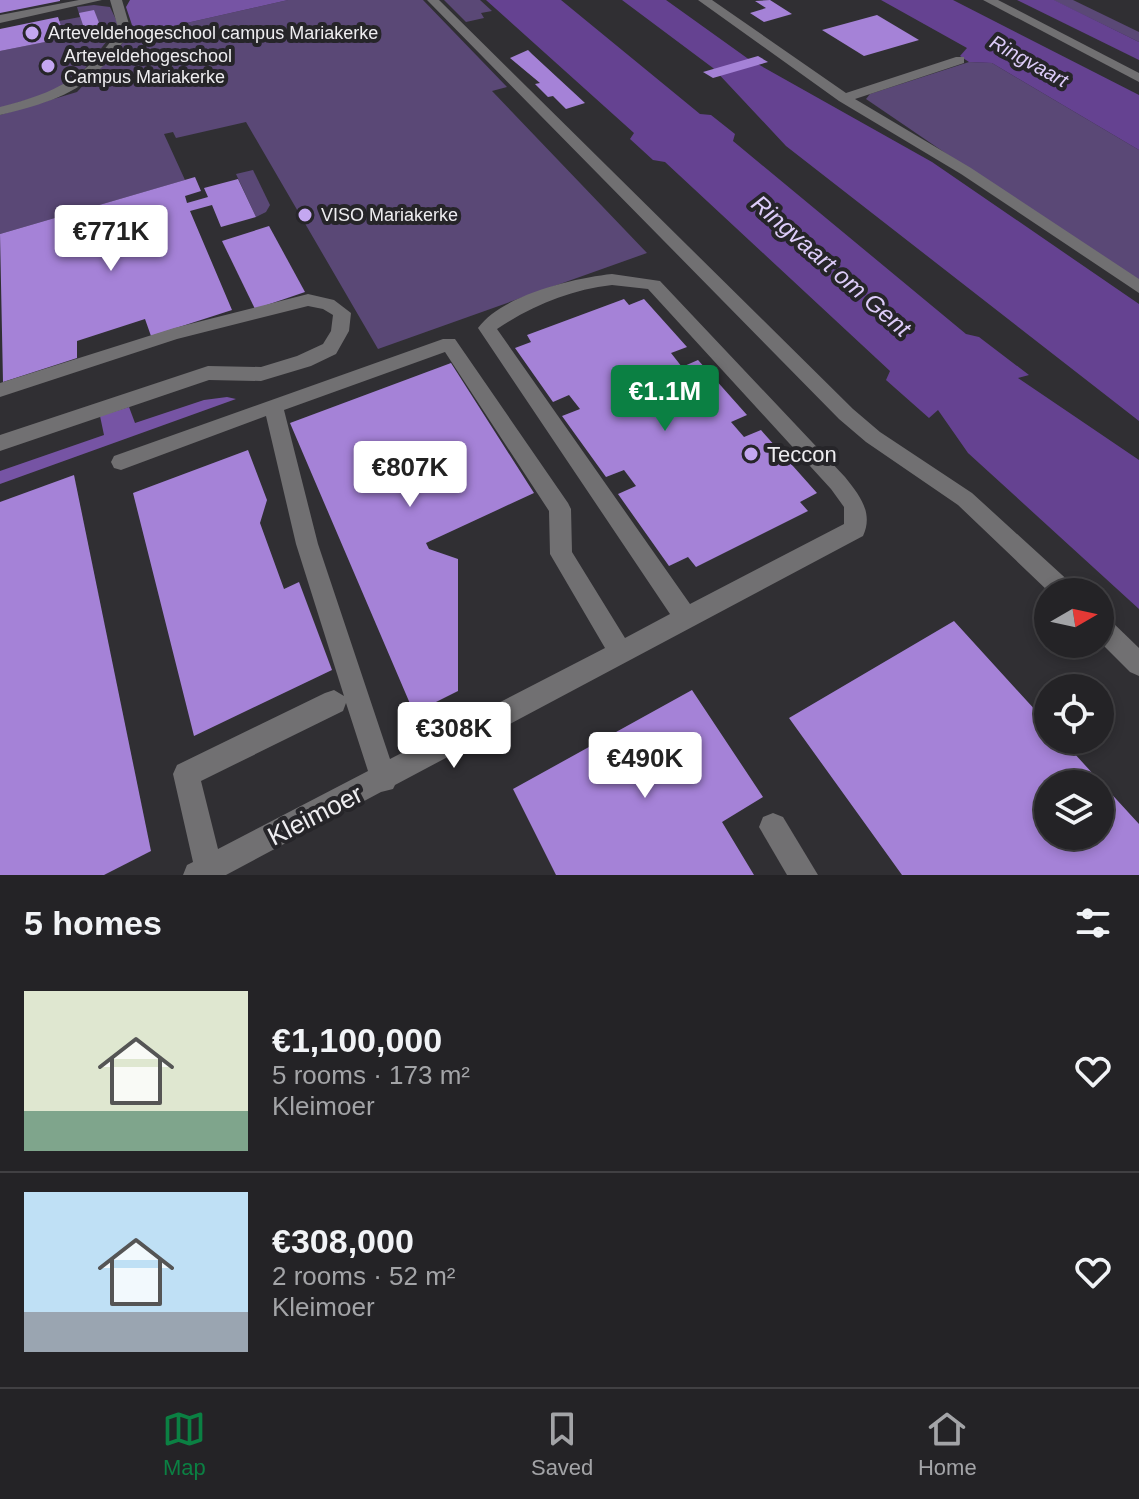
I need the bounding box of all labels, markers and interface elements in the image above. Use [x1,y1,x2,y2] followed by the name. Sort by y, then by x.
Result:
[48,23,378,43] place label: Arteveldehogeschool campus Mariakerke
[23,24,41,42] marker: Arteveldehogeschool campus Mariakerke
[986,31,1073,92] water label: Ringvaart
[64,46,232,87] place label: Arteveldehogeschool Campus Mariakerke
[39,57,57,75] marker: Arteveldehogeschool Campus Mariakerke
[746,189,917,343] water label: Ringvaart om Gent
[55,205,167,273] pin: €771K
[321,205,458,225] place label: VISO Mariakerke
[296,206,314,224] marker: VISO Mariakerke
[73,216,149,246] text: €771K
[609,365,721,433] pin: €1.1M
[629,376,701,406] text: €1.1M
[354,441,466,509] pin: €807K
[767,442,837,467] place label: Teccon
[742,445,760,463] marker: Teccon
[372,452,448,482] text: €807K
[1034,578,1114,658] north arrow
[1034,578,1114,850] map controls
[1034,674,1114,754] button: locate
[398,702,510,770] pin: €308K
[416,713,492,743] text: €308K
[589,732,701,800] pin: €490K
[607,743,683,773] text: €490K
[1034,770,1114,850] button: layers
[262,778,368,852] street label: Kleimoer
[1071,901,1115,945] icon: filters
[24,904,162,942] text: 5 homes
[272,1021,442,1059] text: €1,100,000
[88,1023,184,1119] icon: home
[1071,1049,1115,1093] icon: heart
[272,1060,470,1090] text: 5 rooms · 173 m²
[272,1091,375,1121] text: Kleimoer
[272,1222,414,1260] text: €308,000
[88,1224,184,1320] icon: home
[1071,1250,1115,1294] icon: heart
[272,1261,456,1291] text: 2 rooms · 52 m²
[272,1292,375,1322] text: Kleimoer
[162,1407,206,1481] tab: Map
[531,1407,593,1481] tab: Saved
[918,1407,977,1481] tab: Home

